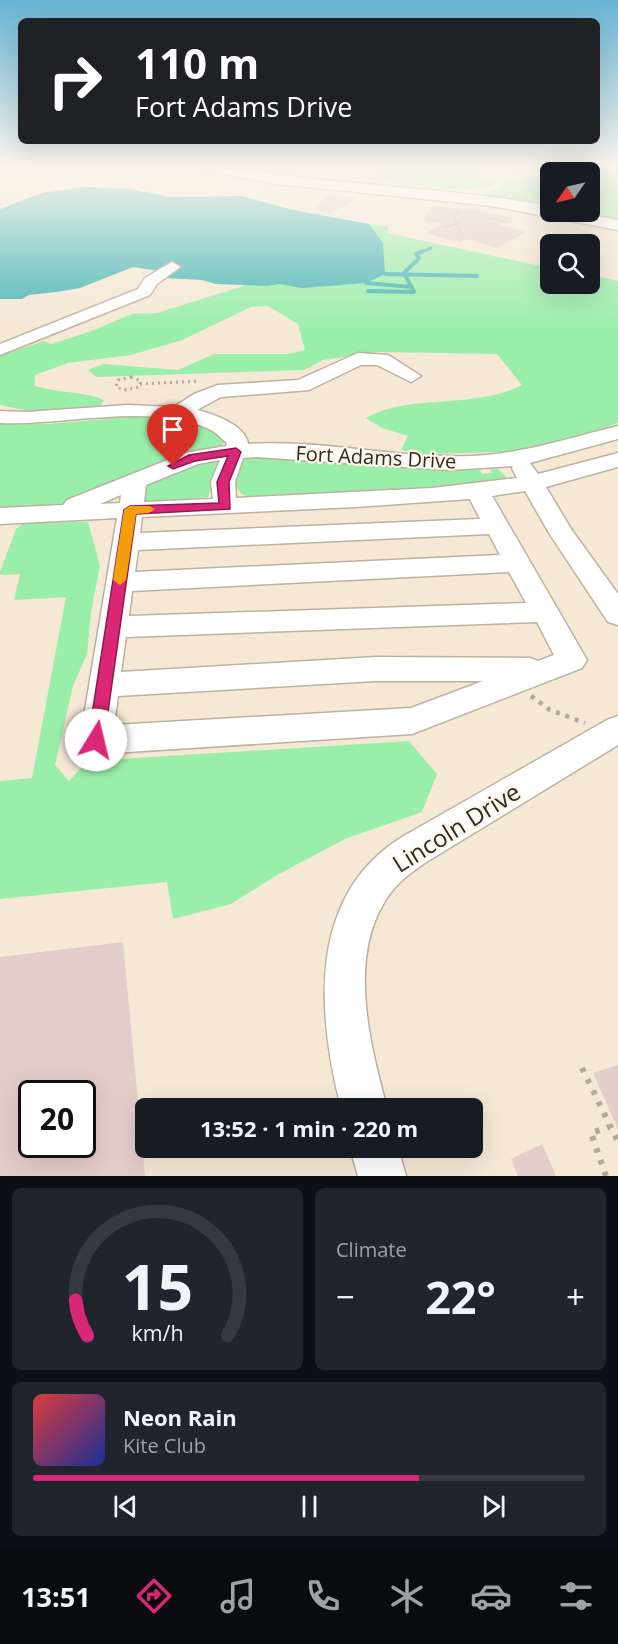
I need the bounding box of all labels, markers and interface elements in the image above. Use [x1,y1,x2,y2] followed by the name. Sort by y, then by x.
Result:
[135,34,259,91] text: 110 m
[36,42,114,120] icon: right
[135,88,352,125] text: Fort Adams Drive
[540,162,600,222] north arrow
[540,162,600,294] map controls
[540,234,600,294] button: search
[147,404,198,466] pin
[156,413,189,446] icon: arrive
[295,439,457,475] street label: Fort Adams Drive
[64,708,128,772] position arrow
[386,775,526,879] street label: Lincoln Drive
[18,1080,96,1158] speed limit sign: 20
[200,1113,418,1143] text: 13:52 · 1 min · 220 m
[336,1236,407,1263] text: Climate
[122,1243,193,1328] text: 15
[425,1266,496,1327] text: 22°
[336,1274,355,1319] text: −
[566,1274,585,1319] text: +
[131,1318,184,1347] text: km/h
[123,1402,237,1432] text: Neon Rain
[123,1432,206,1459] text: Kite Club
[109,1490,142,1523] icon: previous
[293,1490,326,1523] icon: pause
[477,1490,510,1523] icon: next
[133,1575,175,1617] icon: directions
[217,1575,259,1617] icon: music
[302,1575,344,1617] icon: phone
[386,1575,428,1617] icon: climate
[470,1575,512,1617] icon: car
[555,1575,597,1617] icon: filters
[21,1578,91,1615] text: 13:51

